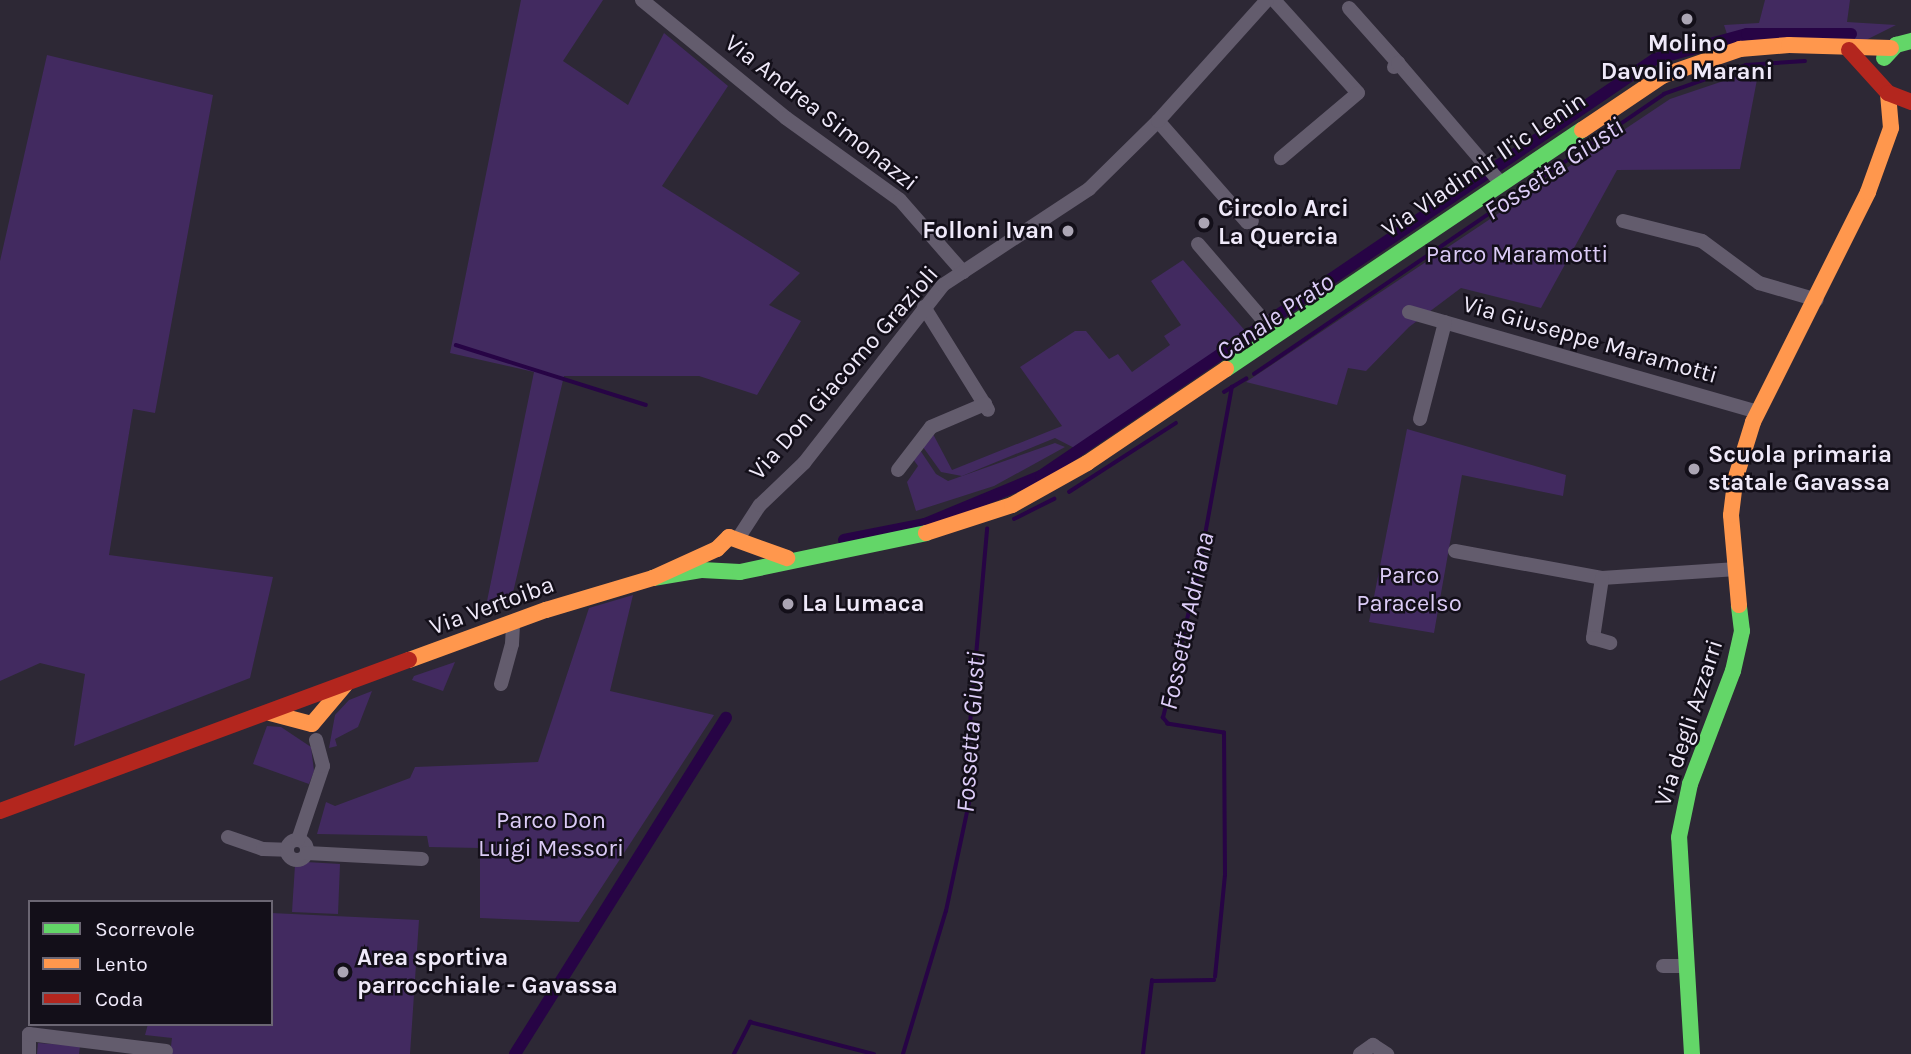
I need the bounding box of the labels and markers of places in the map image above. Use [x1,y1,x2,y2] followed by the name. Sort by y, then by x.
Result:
[1679,11,1695,27] marker: Molino Davolio Marani
[1601,30,1773,86] place label: Molino Davolio Marani
[1218,195,1349,251] place label: Circolo Arci La Quercia
[1196,215,1212,231] marker: Circolo Arci La Quercia
[922,217,1054,245] place label: Folloni Ivan
[1060,223,1076,239] marker: Folloni Ivan
[1708,441,1892,497] place label: Scuola primaria statale Gavassa
[1686,461,1702,477] marker: Scuola primaria statale Gavassa
[802,590,924,618] place label: La Lumaca
[780,596,796,612] marker: La Lumaca
[357,944,618,1000] place label: Area sportiva parrocchiale - Gavassa
[335,964,351,980] marker: Area sportiva parrocchiale - Gavassa

